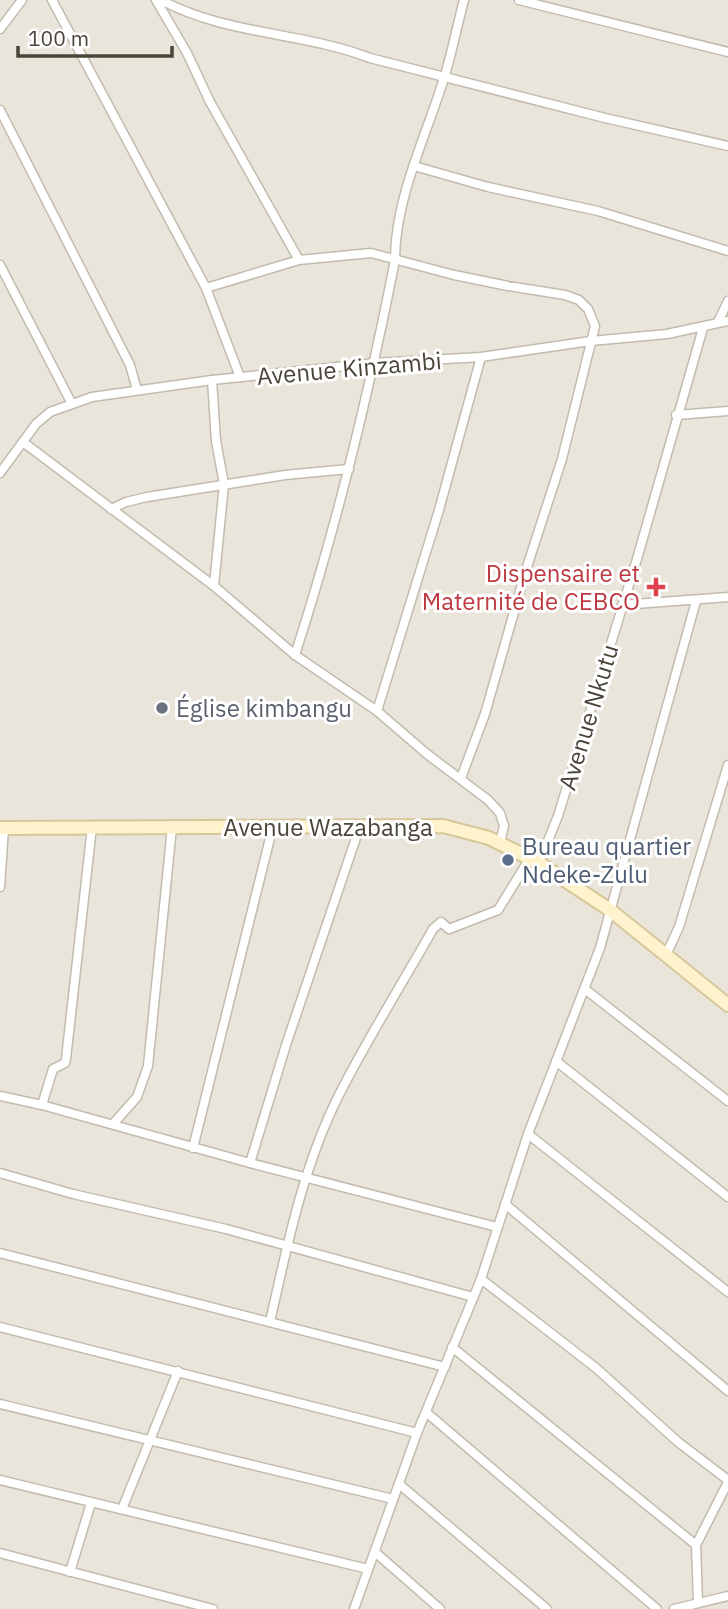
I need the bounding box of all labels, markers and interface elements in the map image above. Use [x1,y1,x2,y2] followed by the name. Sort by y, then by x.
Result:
[18,14,172,58] scale bar
[28,24,89,52] text: 100 m
[255,344,443,392] street label: Avenue Kinzambi
[422,557,640,617] place label: Dispensaire et Maternité de CEBCO
[646,577,666,597] marker: Dispensaire et Maternité de CEBCO
[551,640,625,794] street label: Avenue Nkutu
[176,692,352,724] place label: Église kimbangu
[154,700,170,716] marker: Église kimbangu
[223,811,433,843] street label: Avenue Wazabanga
[522,830,691,890] place label: Bureau quartier Ndeke-Zulu
[500,852,516,868] marker: Bureau quartier Ndeke-Zulu

